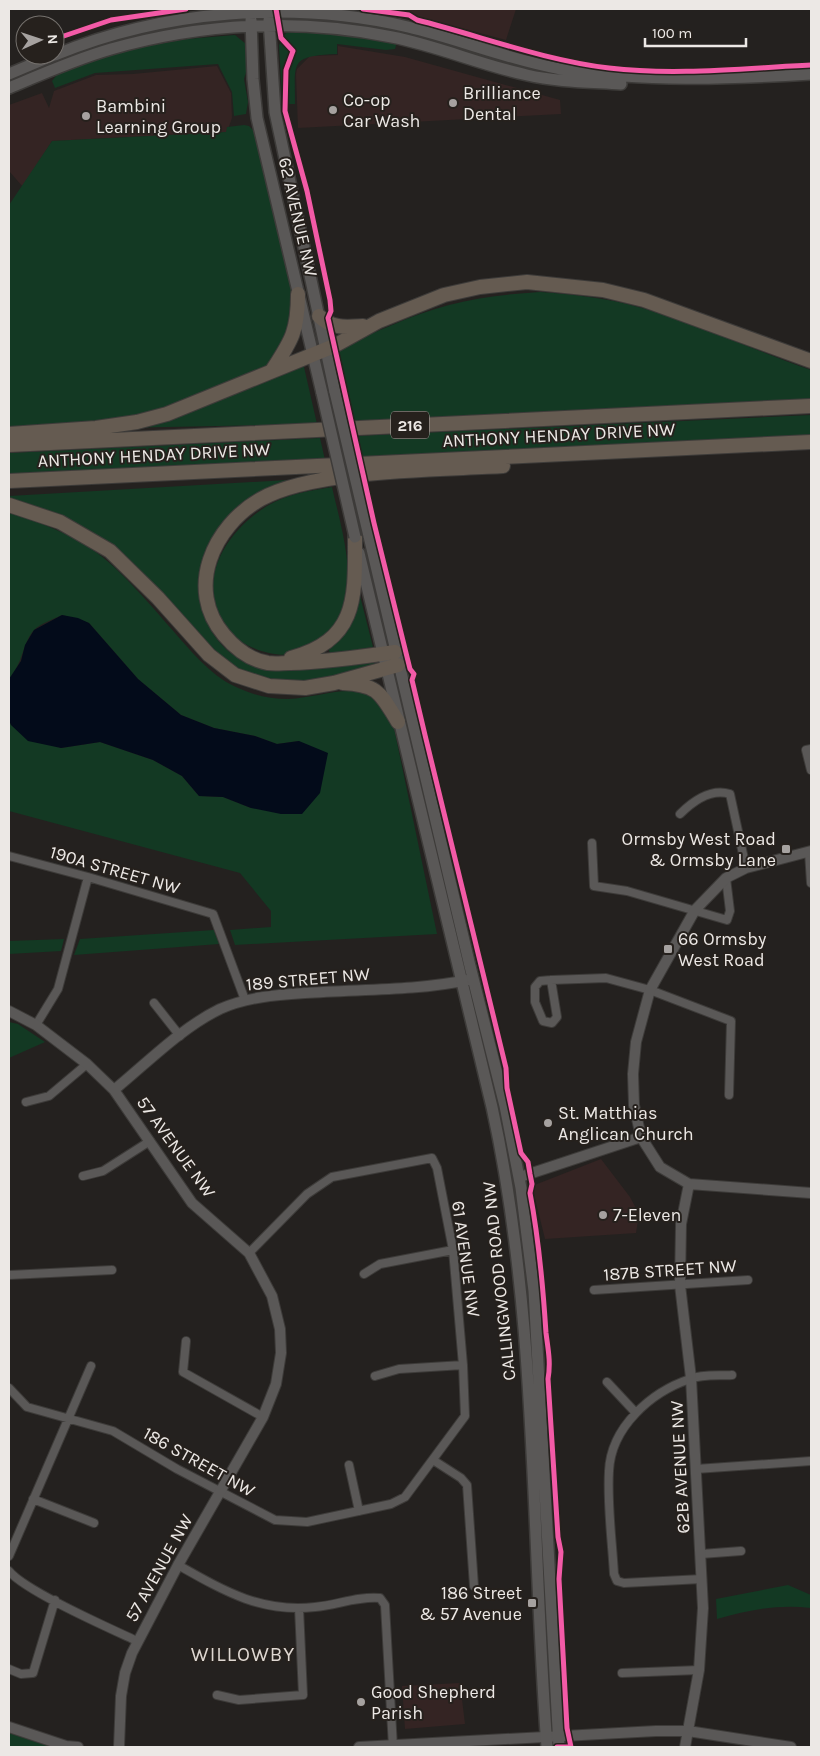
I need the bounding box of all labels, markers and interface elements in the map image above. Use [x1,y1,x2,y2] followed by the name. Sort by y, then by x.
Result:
[15,15,65,65] north arrow
[645,15,746,47] scale bar
[652,24,692,42] text: 100 m
[44,34,61,45] text: N
[463,82,541,125] place label: Brilliance Dental
[343,89,420,132] place label: Co-op Car Wash
[96,95,221,138] place label: Bambini Learning Group
[447,97,459,109] marker: Brilliance Dental
[327,104,339,116] marker: Co-op Car Wash
[80,110,92,122] marker: Bambini Learning Group
[274,155,322,279] street label: 62 AVENUE NW
[391,412,429,438] road number: 216
[442,418,676,452] street label: ANTHONY HENDAY DRIVE NW
[37,438,271,472] street label: ANTHONY HENDAY DRIVE NW
[622,828,776,871] place label: Ormsby West Road & Ormsby Lane
[47,841,183,899] street label: 190A STREET NW
[780,843,792,855] marker: Ormsby West Road & Ormsby Lane
[678,928,767,971] place label: 66 Ormsby West Road
[662,943,674,955] marker: 66 Ormsby West Road
[245,963,371,995] street label: 189 STREET NW
[132,1092,220,1202] street label: 57 AVENUE NW
[558,1102,694,1145] place label: St. Matthias Anglican Church
[542,1117,554,1129] marker: St. Matthias Anglican Church
[478,1180,520,1382] street label: CALLINGWOOD ROAD NW
[447,1199,485,1319] street label: 61 AVENUE NW
[613,1204,681,1226] place label: 7-Eleven
[597,1209,609,1221] marker: 7-Eleven
[603,1254,737,1286] street label: 187B STREET NW
[666,1400,694,1534] street label: 62B AVENUE NW
[139,1422,259,1502] street label: 186 STREET NW
[120,1510,198,1626] street label: 57 AVENUE NW
[419,1582,522,1625] place label: 186 Street & 57 Avenue
[526,1597,538,1609] marker: 186 Street & 57 Avenue
[191,1643,295,1666] district label: WILLOWBY
[371,1681,496,1724] place label: Good Shepherd Parish
[355,1696,367,1708] marker: Good Shepherd Parish

